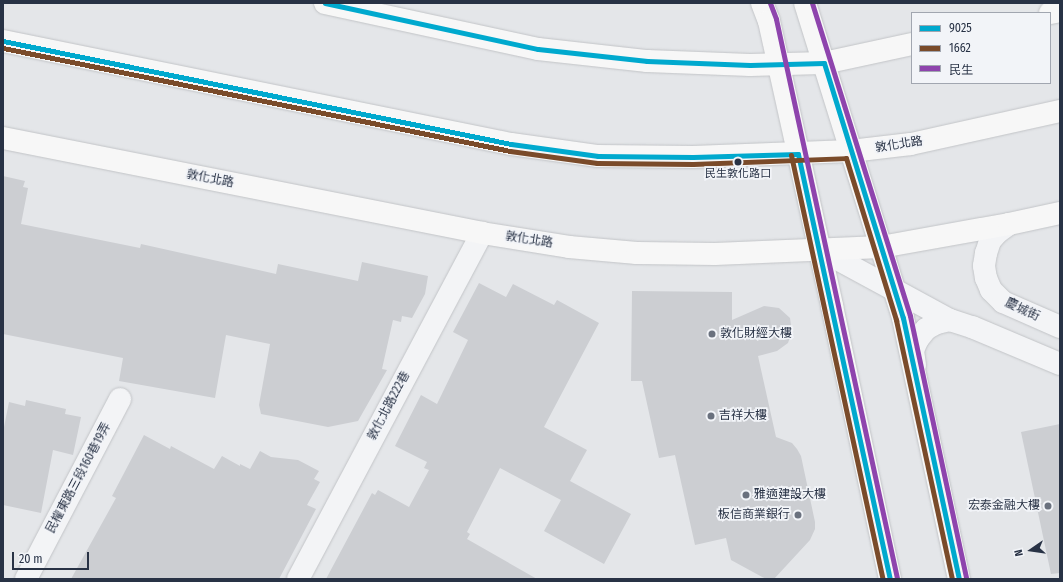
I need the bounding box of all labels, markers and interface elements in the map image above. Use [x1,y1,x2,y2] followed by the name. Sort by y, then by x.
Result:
[911,12,1051,84] legend
[949,21,972,35] text: 9025
[949,41,971,55] text: 1662
[949,63,973,77] text: 民生
[874,134,924,156] street label: 敦化北路
[733,157,743,167] marker: 民生敦化路口
[185,167,235,191] street label: 敦化北路
[705,167,771,181] place label: 民生敦化路口
[504,229,554,251] street label: 敦化北路
[1003,296,1041,324] street label: 慶城街
[720,327,792,341] place label: 敦化財經大樓
[707,329,717,339] marker: 敦化財經大樓
[365,369,413,443] street label: 敦化北路222巷
[719,409,767,423] place label: 吉祥大樓
[706,411,716,421] marker: 吉祥大樓
[44,420,114,536] street label: 民權東路三段160巷19弄
[754,488,826,502] place label: 雅適建設大樓
[741,490,751,500] marker: 雅適建設大樓
[968,499,1040,513] place label: 宏泰金融大樓
[1043,501,1053,511] marker: 宏泰金融大樓
[718,508,790,522] place label: 板信商業銀行
[793,510,803,520] marker: 板信商業銀行
[1011,530,1051,570] north arrow
[14,544,91,570] scale bar
[1012,548,1026,557] text: N
[19,552,43,566] text: 20 m

